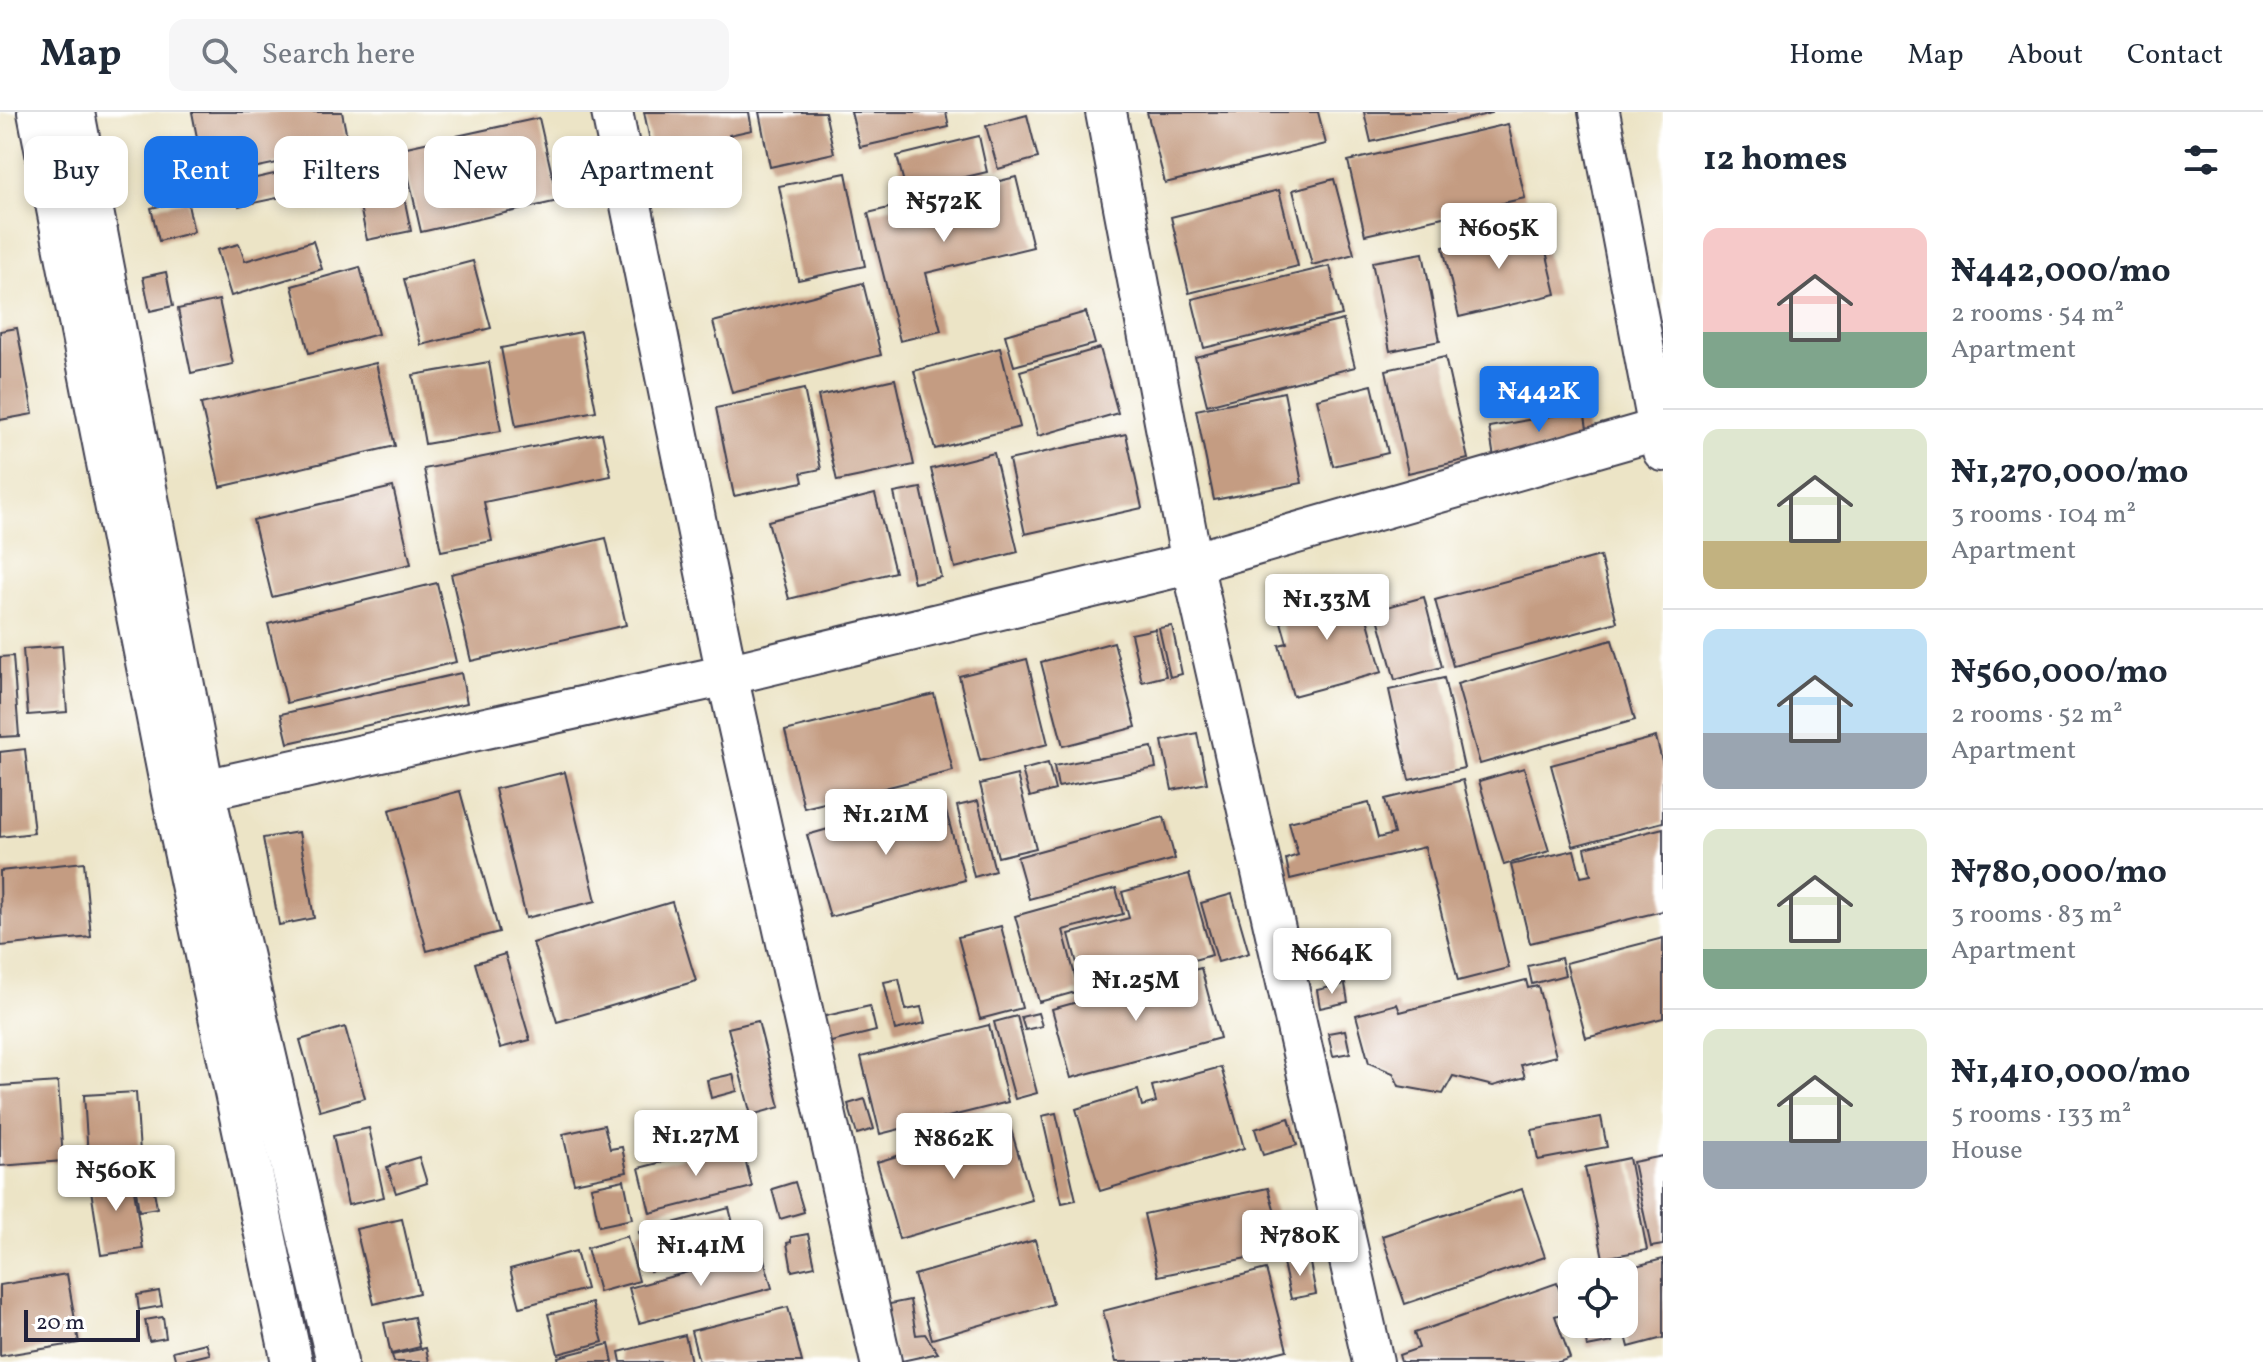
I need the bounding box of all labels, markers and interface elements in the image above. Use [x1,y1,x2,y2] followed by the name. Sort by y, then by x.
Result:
[169,19,729,91] search box
[40,29,121,82] text: Map
[197,33,241,77] icon: search
[261,34,415,76] text: Search here
[1789,36,1863,75] text: Home
[1907,36,1963,75] text: Map
[2007,36,2083,75] text: About
[2127,36,2223,75] text: Contact
[24,136,128,208] chip: Buy
[144,136,258,208] chip: Rent
[274,136,408,208] chip: Filters
[424,136,536,208] chip: New
[552,136,742,208] chip: Apartment
[1703,137,1847,184] text: 12 homes
[2179,138,2223,182] icon: filters
[888,176,1000,244] pin: ₦572K
[906,184,982,220] text: ₦572K
[1443,203,1555,271] pin: ₦605K
[1459,211,1539,247] text: ₦605K
[1951,249,2171,296] text: ₦442,000/mo
[1767,260,1863,356] icon: home
[1951,296,2124,332] text: 2 rooms · 54 m²
[1951,332,2076,368] text: Apartment
[1483,366,1595,434] pin: ₦442K
[1498,374,1580,410] text: ₦442K
[1951,450,2189,497] text: ₦1,270,000/mo
[1767,461,1863,557] icon: home
[1951,497,2136,533] text: 3 rooms · 104 m²
[1951,533,2076,569] text: Apartment
[1262,574,1392,642] pin: ₦1.33M
[1283,582,1371,618] text: ₦1.33M
[1951,650,2168,697] text: ₦560,000/mo
[1767,661,1863,757] icon: home
[1951,697,2123,733] text: 2 rooms · 52 m²
[1951,733,2076,769] text: Apartment
[821,789,951,857] pin: ₦1.21M
[843,797,929,833] text: ₦1.21M
[1951,850,2167,897] text: ₦780,000/mo
[1767,861,1863,957] icon: home
[1951,897,2122,933] text: 3 rooms · 83 m²
[1276,928,1388,996] pin: ₦664K
[1951,933,2076,969] text: Apartment
[1291,936,1373,972] text: ₦664K
[1071,955,1201,1023] pin: ₦1.25M
[1092,963,1180,999] text: ₦1.25M
[1951,1050,2191,1097] text: ₦1,410,000/mo
[1767,1061,1863,1157] icon: home
[1951,1097,2131,1133] text: 5 rooms · 133 m²
[631,1110,761,1178] pin: ₦1.27M
[898,1113,1010,1181] pin: ₦862K
[652,1118,740,1154] text: ₦1.27M
[914,1121,994,1157] text: ₦862K
[1951,1133,2023,1169] text: House
[60,1145,172,1213] pin: ₦560K
[76,1153,156,1189] text: ₦560K
[1244,1210,1356,1278] pin: ₦780K
[1260,1218,1340,1254] text: ₦780K
[636,1220,766,1288] pin: ₦1.41M
[657,1228,745,1264] text: ₦1.41M
[1558,1258,1638,1338] map controls
[1558,1258,1638,1338] button: locate
[24,1306,140,1342] scale bar
[36,1308,85,1339] text: 20 m

